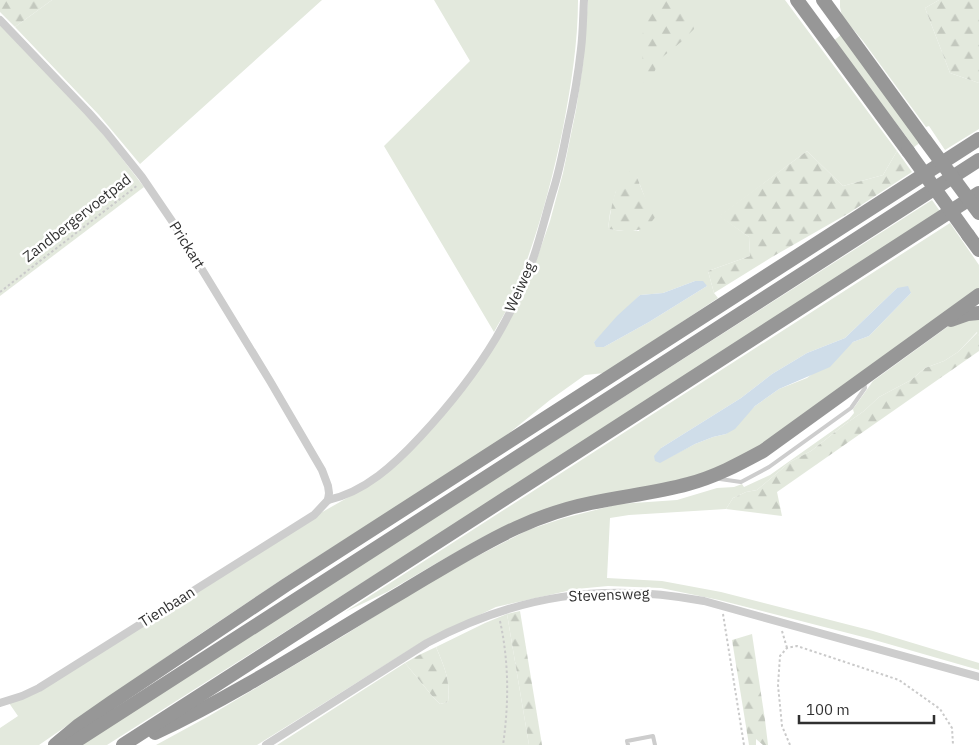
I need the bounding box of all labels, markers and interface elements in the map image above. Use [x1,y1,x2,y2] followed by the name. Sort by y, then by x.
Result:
[19,169,135,266] street label: Zandbergervoetpad
[165,217,209,272] street label: Prickart
[500,259,539,315] street label: Weiweg
[135,582,198,631] street label: Tienbaan
[568,584,650,605] street label: Stevensweg
[799,692,934,724] scale bar
[806,700,850,719] text: 100 m

